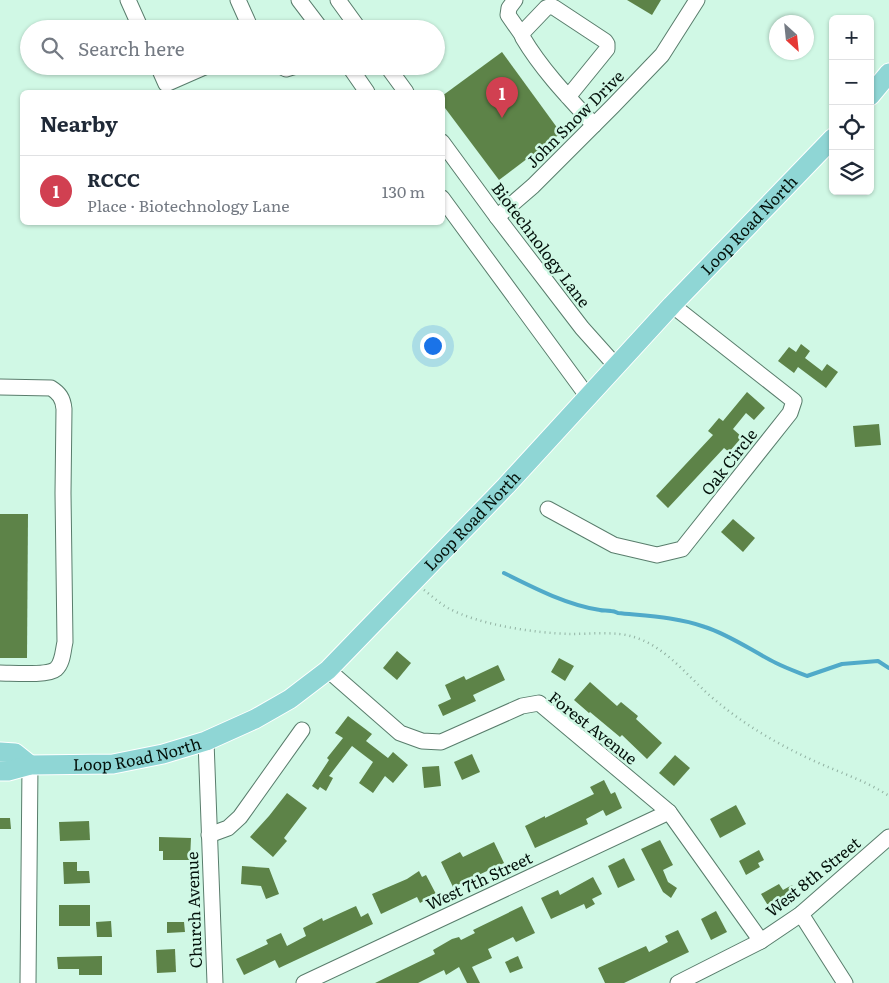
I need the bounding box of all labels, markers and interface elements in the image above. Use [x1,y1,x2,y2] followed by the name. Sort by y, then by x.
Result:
[769,15,814,60] north arrow
[829,15,874,195] map controls
[829,15,874,60] button: +
[20,20,445,75] search box
[38,34,66,62] icon: search
[78,34,185,62] text: Search here
[829,60,874,105] button: −
[520,64,629,173] street label: John Snow Drive
[486,77,518,118] pin: 1
[829,105,874,150] button: locate
[40,107,118,138] text: Nearby
[829,150,874,195] button: layers
[87,165,140,193] text: RCCC
[694,169,802,280] street label: Loop Road North
[487,177,597,312] street label: Biotechnology Lane
[53,179,59,203] text: 1
[382,179,425,203] text: 130 m
[87,193,289,217] text: Place · Biotechnology Lane
[420,333,446,359] your location
[694,423,762,500] street label: Oak Circle
[418,465,526,575] street label: Loop Road North
[544,685,643,770] street label: Forest Avenue
[73,730,204,775] street label: Loop Road North
[760,830,865,922] street label: West 8th Street
[421,845,536,915] street label: West 7th Street
[179,851,207,969] street label: Church Avenue

